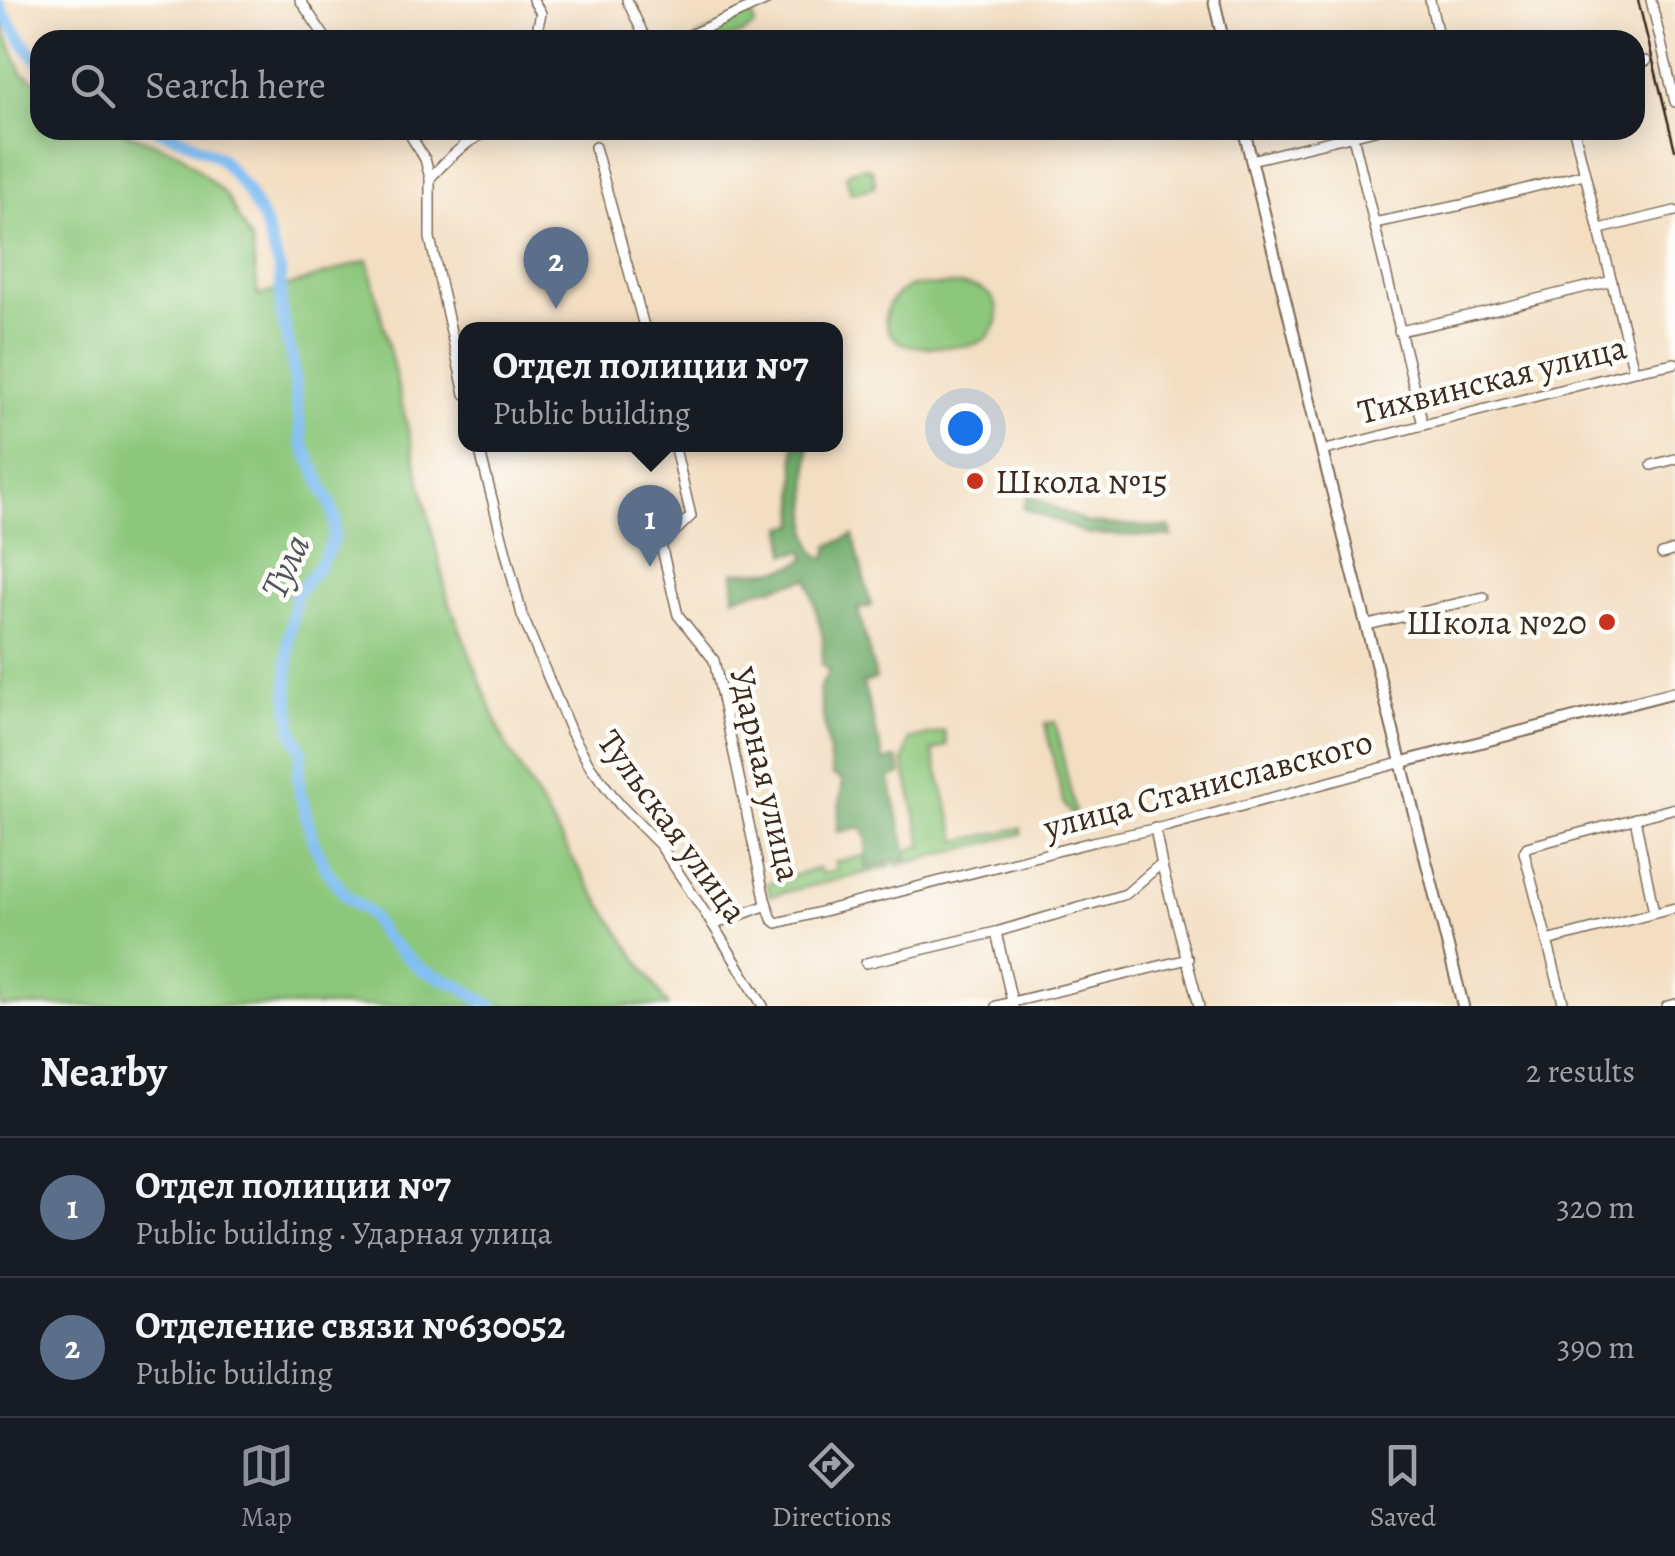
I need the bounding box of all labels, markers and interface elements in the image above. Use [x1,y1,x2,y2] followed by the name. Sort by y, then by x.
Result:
[30,30,1645,140] search box
[65,58,120,113] icon: search
[145,59,326,111] text: Search here
[524,226,588,309] pin: 2
[458,322,843,452] popup
[1353,322,1631,436] street label: Тихвинская улица
[492,339,809,391] text: Отдел полиции №7
[492,391,691,435] text: Public building
[940,403,991,454] your location
[995,457,1168,505] place label: Школа №15
[964,470,986,492] marker: Школа №15
[618,484,682,567] pin: 1
[248,525,322,607] water label: Тула
[1406,598,1587,646] place label: Школа №20
[1596,611,1618,633] marker: Школа №20
[718,662,814,886] street label: Ударная улица
[1037,717,1378,851] street label: улица Станиславского
[587,720,759,932] street label: Тульская улица
[40,1043,167,1100] text: Nearby
[1526,1049,1635,1093] text: 2 results
[135,1159,451,1211] text: Отдел полиции №7
[67,1185,78,1229] text: 1
[1556,1185,1635,1229] text: 320 m
[135,1211,552,1255] text: Public building · Ударная улица
[135,1299,565,1351] text: Отделение связи №630052
[65,1325,80,1369] text: 2
[1557,1325,1635,1369] text: 390 m
[135,1351,333,1395] text: Public building
[239,1438,294,1536] tab: Map
[772,1438,892,1536] tab: Directions
[1370,1438,1436,1536] tab: Saved

